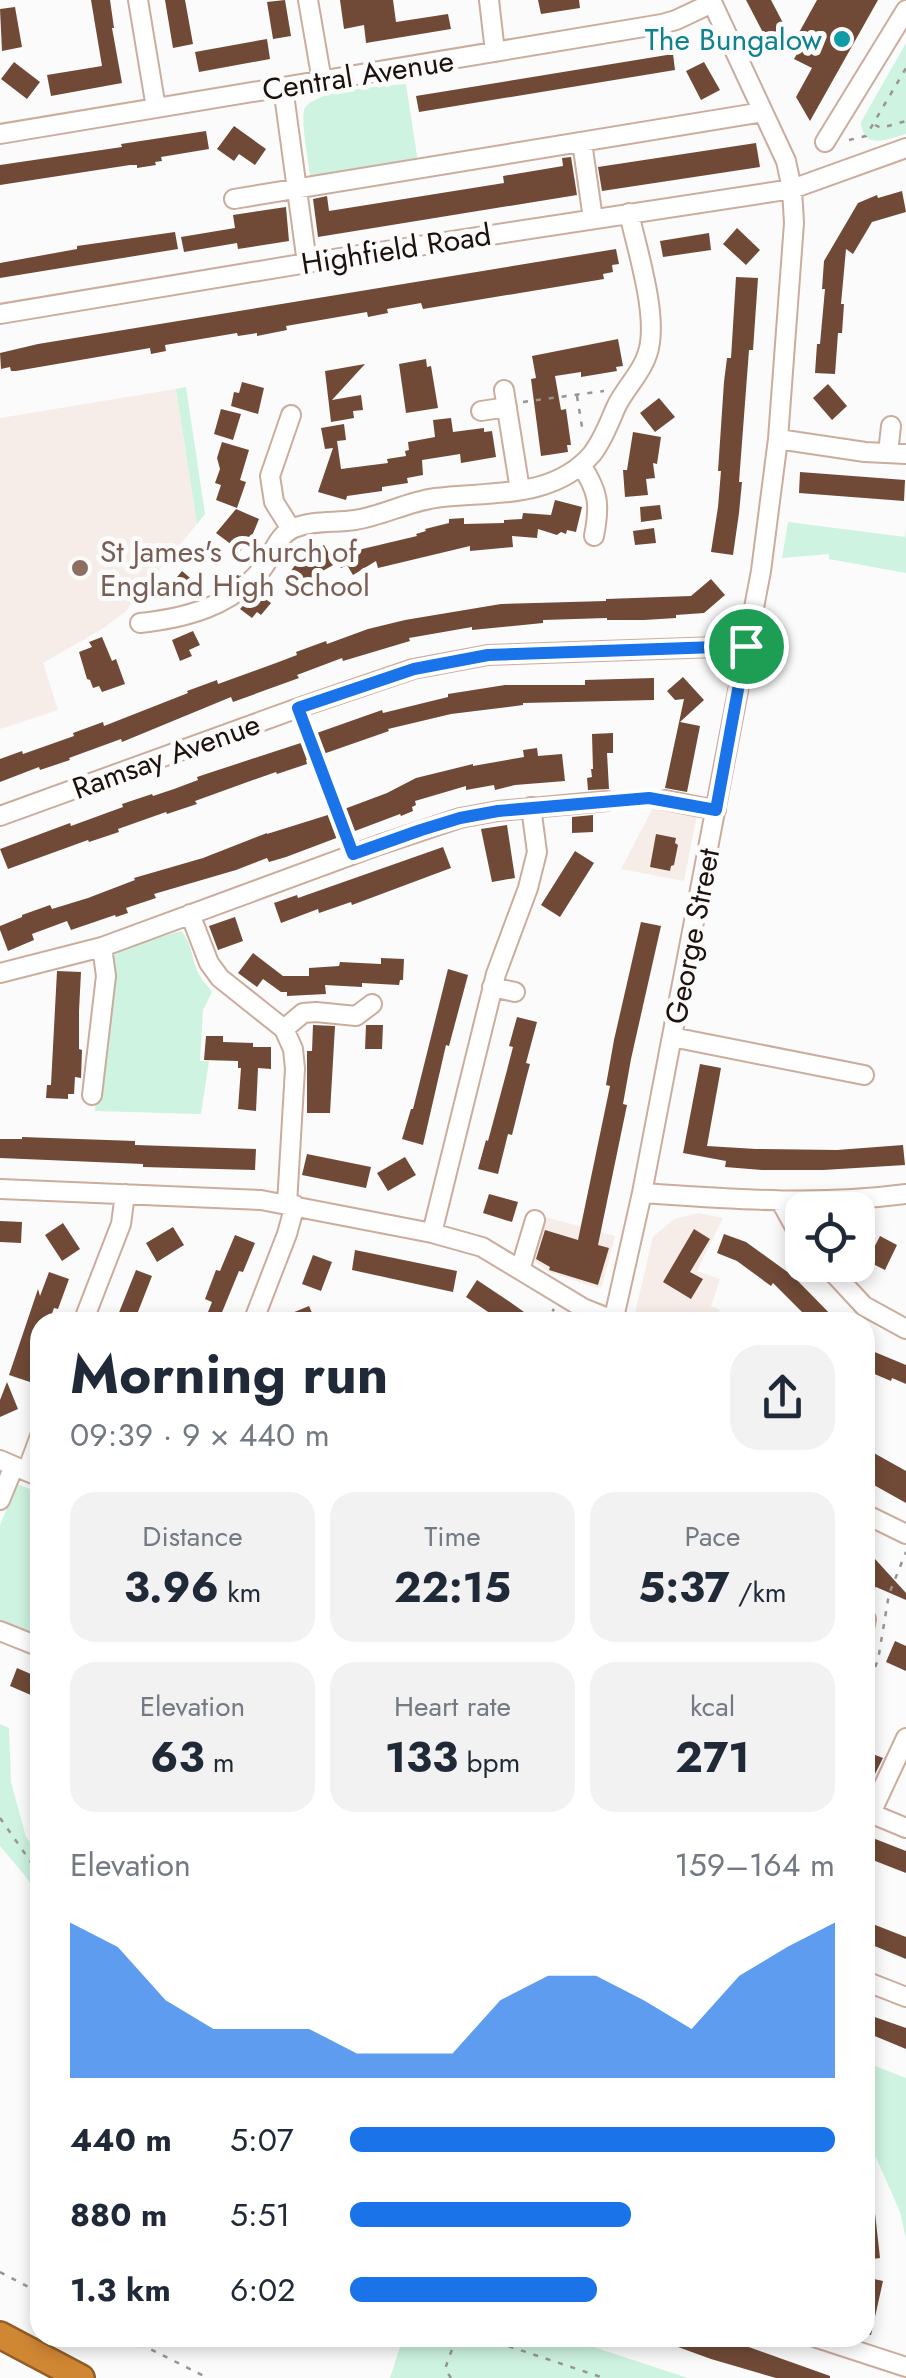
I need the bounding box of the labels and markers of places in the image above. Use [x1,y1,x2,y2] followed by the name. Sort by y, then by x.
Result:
[645,18,823,61] place label: The Bungalow
[831,28,853,50] marker: The Bungalow
[100,530,370,607] place label: St James's Church of England High School
[69,557,91,579] marker: St James's Church of England High School
[704,604,789,689] pin

